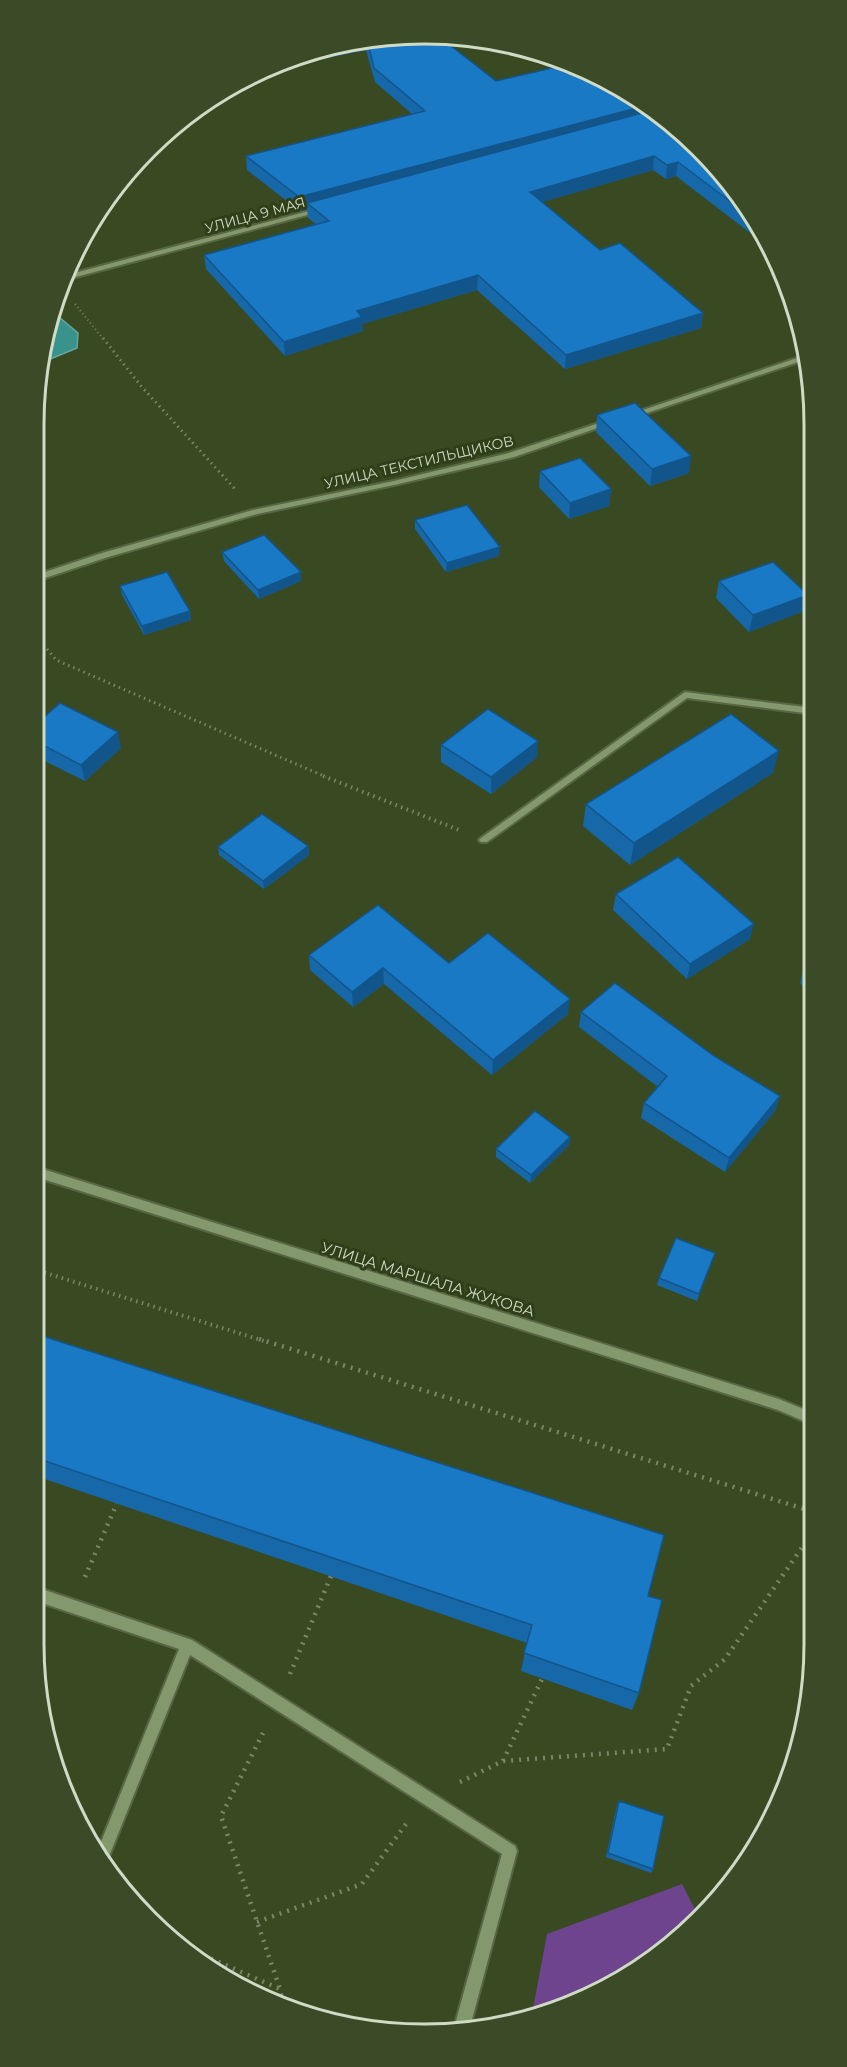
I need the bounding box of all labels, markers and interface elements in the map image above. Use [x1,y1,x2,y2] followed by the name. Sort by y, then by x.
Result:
[203,193,307,237] street label: УЛИЦА 9 МАЯ
[323,431,515,493] street label: УЛИЦА ТЕКСТИЛЬЩИКОВ
[319,1237,537,1321] street label: УЛИЦА МАРШАЛА ЖУКОВА

